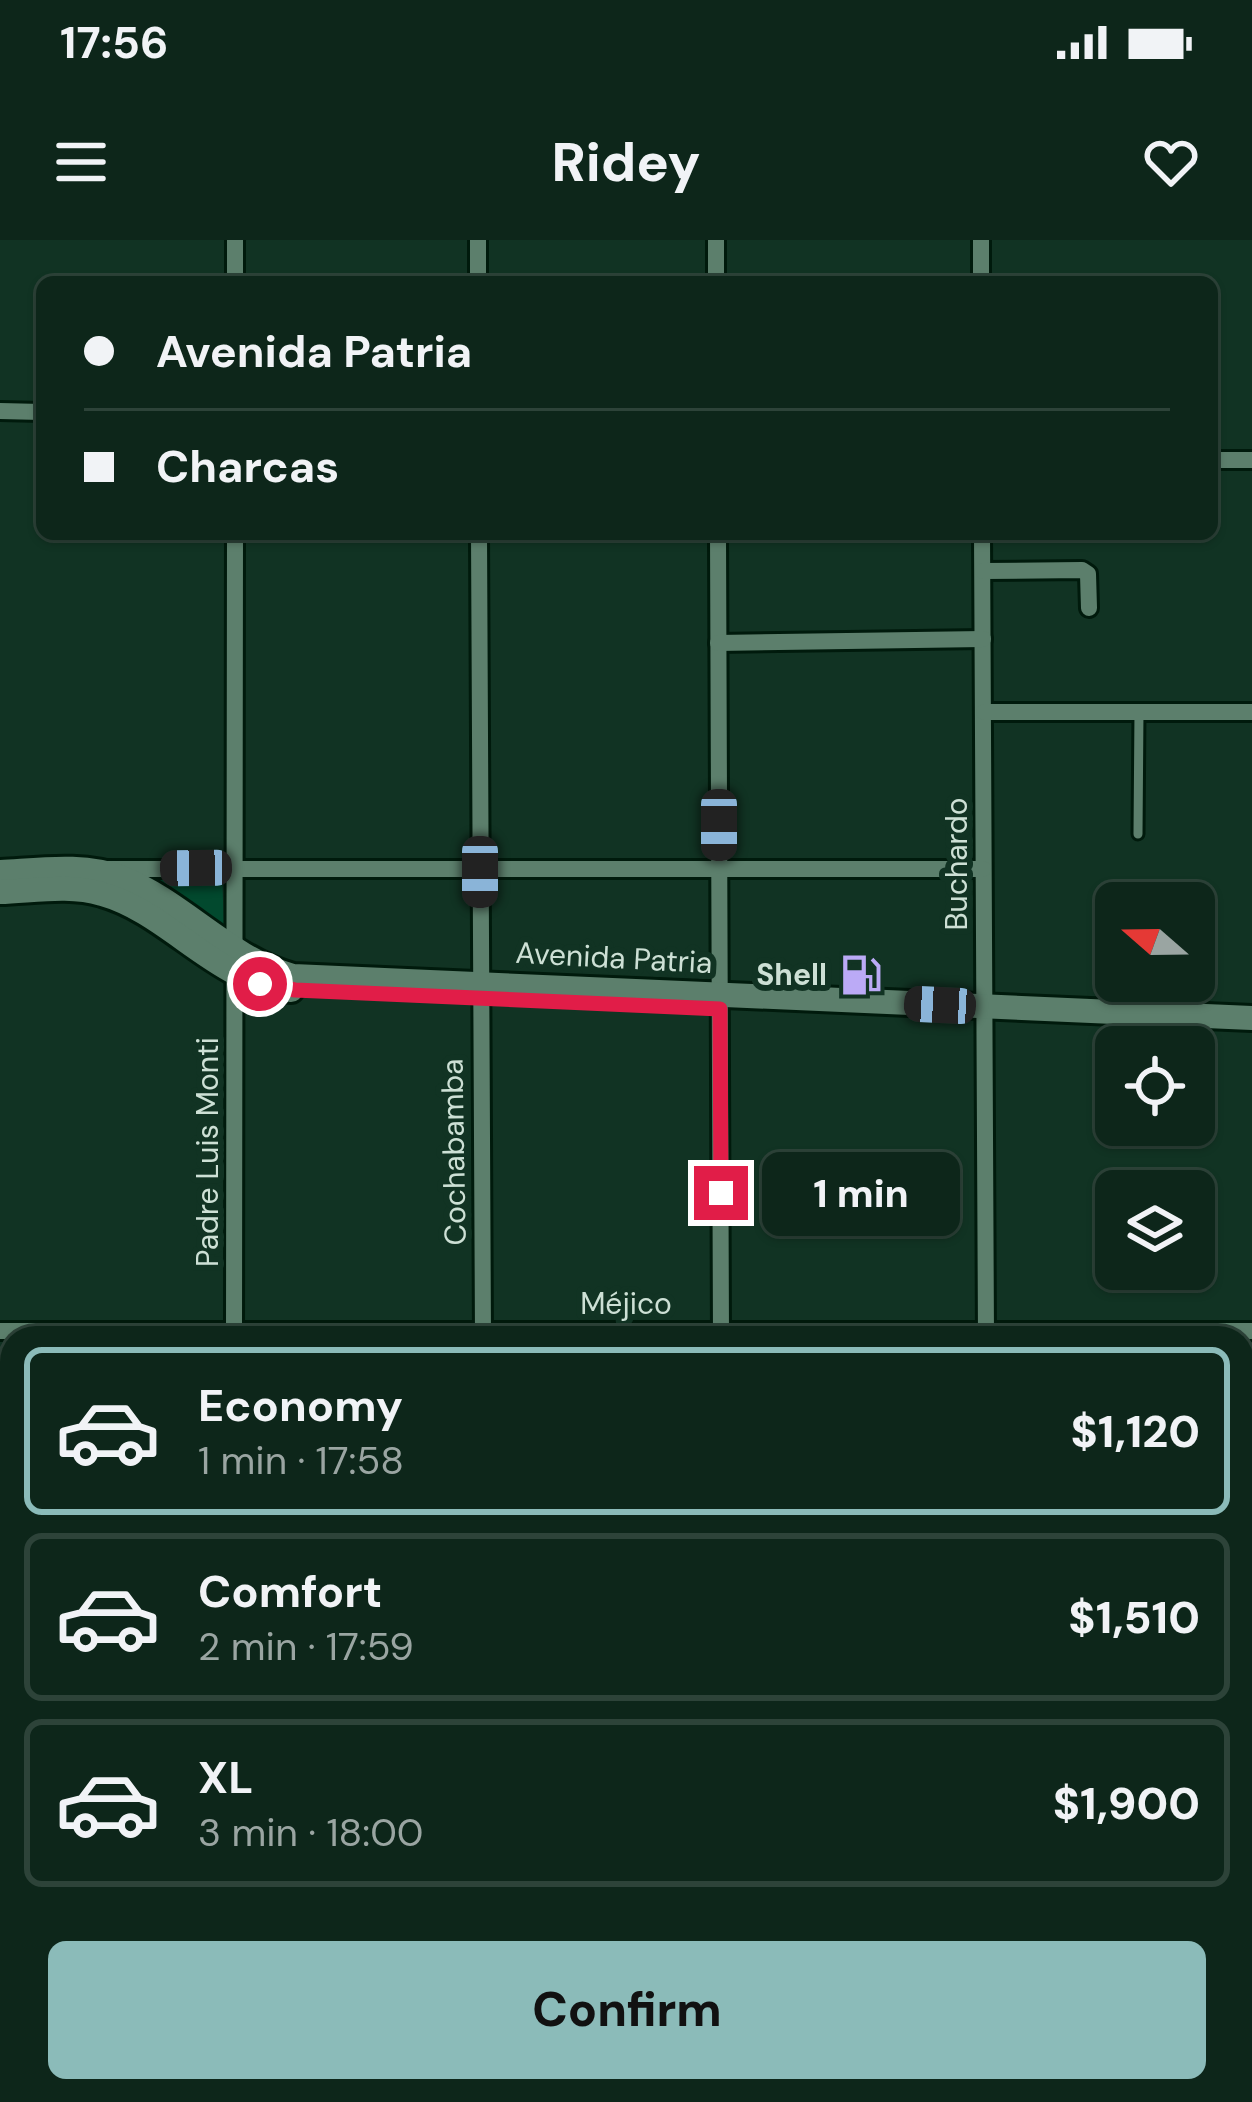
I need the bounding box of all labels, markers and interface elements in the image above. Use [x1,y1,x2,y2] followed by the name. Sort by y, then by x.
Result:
[60,13,169,72] text: 17:56
[552,127,700,198] text: Ridey
[48,129,114,195] icon: menu
[1138,129,1204,195] icon: heart
[156,322,472,381] text: Avenida Patria
[156,437,339,496] text: Charcas
[701,789,737,861] car
[937,797,976,931] street label: Buchardo
[462,836,498,908] car
[160,849,232,887] car
[1095,882,1215,1002] north arrow
[1095,882,1215,1290] map controls
[515,933,713,982] street label: Avenida Patria
[838,952,884,998] fuel station icon: Shell
[756,955,827,994] place label: Shell
[233,957,287,1011] route start
[903,985,977,1025] car
[1095,1026,1215,1146] button: locate
[188,1037,227,1267] street label: Padre Luis Monti
[432,1058,475,1246] street label: Cochabamba
[763,1151,961,1235] callout: 1 min
[694,1166,748,1220] route end
[813,1168,909,1219] text: 1 min
[1095,1170,1215,1290] button: layers
[580,1284,672,1323] street label: Méjico
[198,1376,403,1435] text: Economy
[54,1377,162,1485] icon: car
[1071,1402,1200,1461] text: $1,120
[198,1435,404,1486] text: 1 min · 17:58
[198,1562,382,1621] text: Comfort
[54,1563,162,1671] icon: car
[1068,1588,1200,1647] text: $1,510
[198,1621,414,1672] text: 2 min · 17:59
[198,1748,253,1807] text: XL
[54,1749,162,1857] icon: car
[1053,1774,1200,1833] text: $1,900
[198,1807,424,1858] text: 3 min · 18:00
[48,1941,1206,2079] button: Confirm

